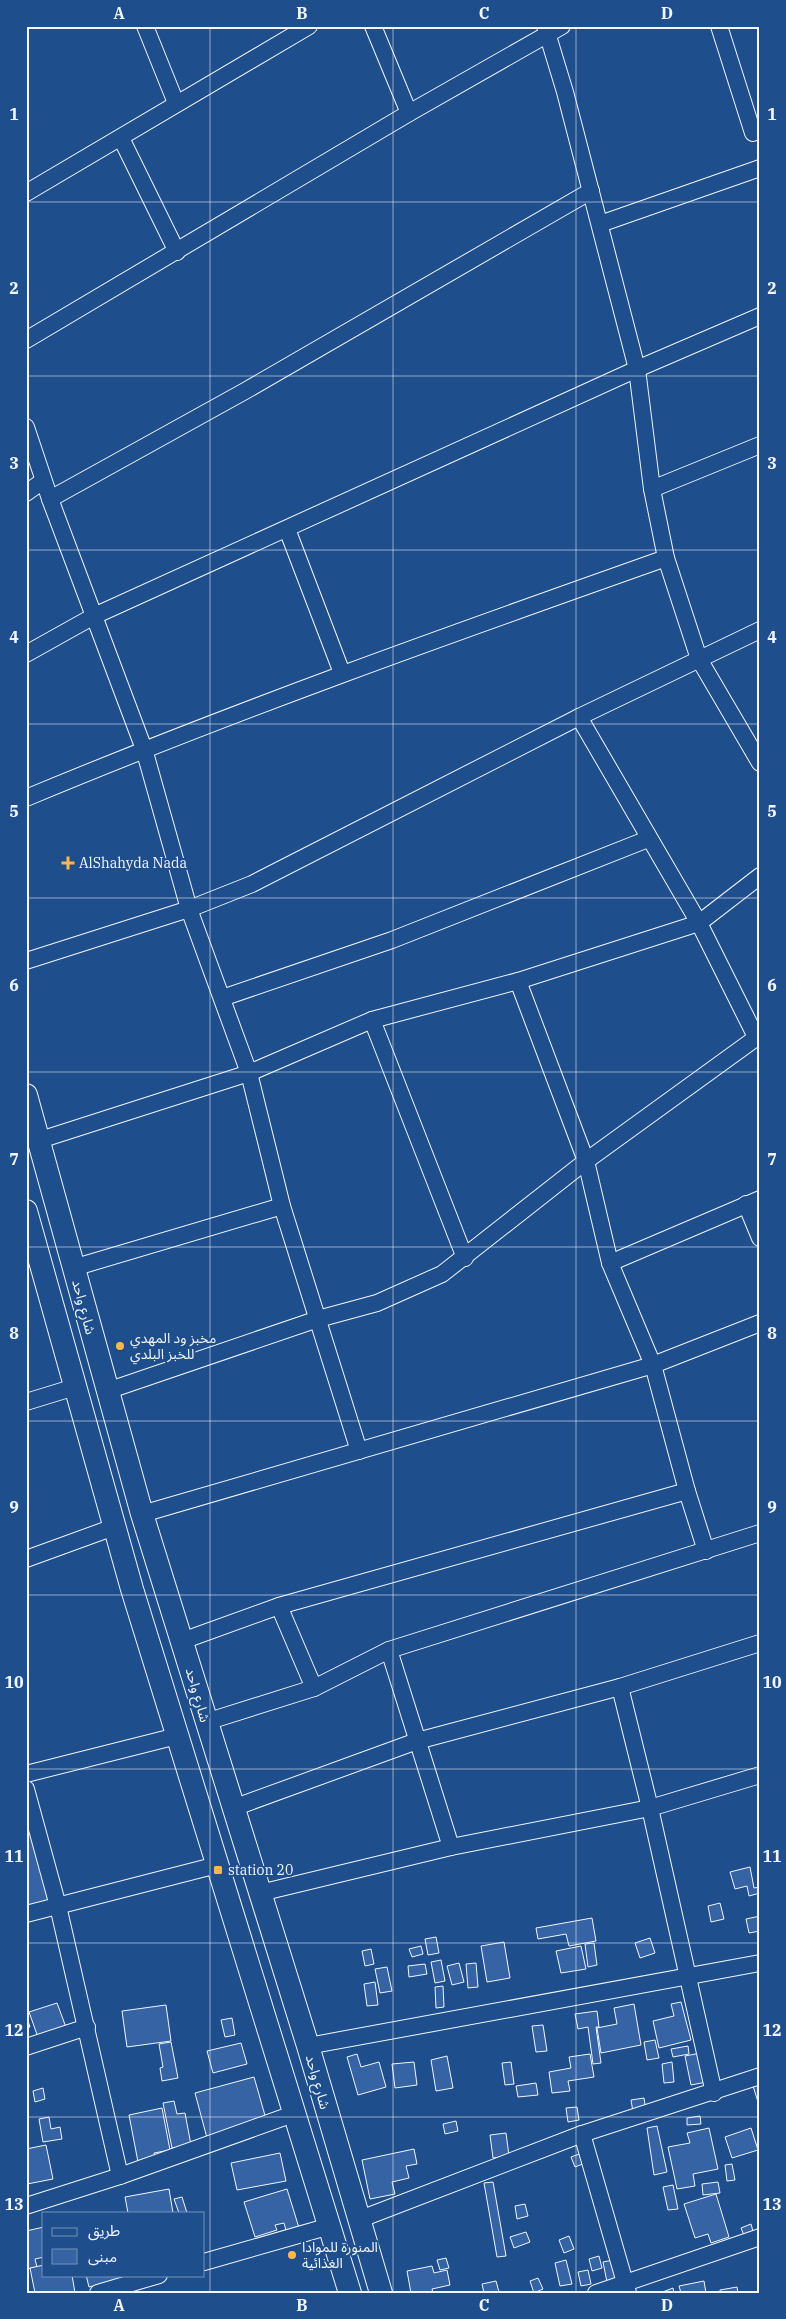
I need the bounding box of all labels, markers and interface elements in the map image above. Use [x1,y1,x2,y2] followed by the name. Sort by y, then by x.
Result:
[113,3,125,23] text: A
[296,3,308,23] text: B
[479,3,489,23] text: C
[661,3,673,23] text: D
[9,104,19,124] text: 1
[767,104,777,124] text: 1
[9,278,19,298] text: 2
[767,278,777,298] text: 2
[9,453,19,473] text: 3
[767,453,777,473] text: 3
[9,627,19,647] text: 4
[767,627,777,647] text: 4
[9,801,19,821] text: 5
[767,801,777,821] text: 5
[79,854,188,872] place label: AlShahyda Nada
[61,856,75,870] marker: AlShahyda Nada
[9,975,19,995] text: 6
[767,975,777,995] text: 6
[9,1149,19,1169] text: 7
[767,1149,777,1169] text: 7
[66,1278,100,1337] street label: شارع واحد
[9,1323,19,1343] text: 8
[767,1323,777,1343] text: 8
[130,1329,216,1365] place label: مخبز ود المهدي للخبز البلدي
[114,1340,126,1352] marker: مخبز ود المهدي للخبز البلدي
[9,1497,19,1517] text: 9
[767,1497,777,1517] text: 9
[180,1666,214,1725] street label: شارع واحد
[4,1672,24,1692] text: 10
[762,1672,782,1692] text: 10
[4,1846,24,1866] text: 11
[762,1846,782,1866] text: 11
[228,1861,293,1879] place label: station 20
[212,1864,224,1876] marker: station 20
[4,2020,24,2040] text: 12
[762,2020,782,2040] text: 12
[300,2053,334,2112] street label: شارع واحد
[4,2194,24,2214] text: 13
[762,2194,782,2214] text: 13
[42,2212,205,2276] legend
[88,2221,120,2241] text: طريق
[302,2238,378,2272] place label: المنورة للموادا الغذائية
[88,2247,117,2266] text: مبنى
[286,2249,298,2261] marker: المنورة للموادا الغذائية
[113,2295,125,2315] text: A
[296,2295,308,2315] text: B
[479,2295,489,2315] text: C
[661,2295,673,2315] text: D

